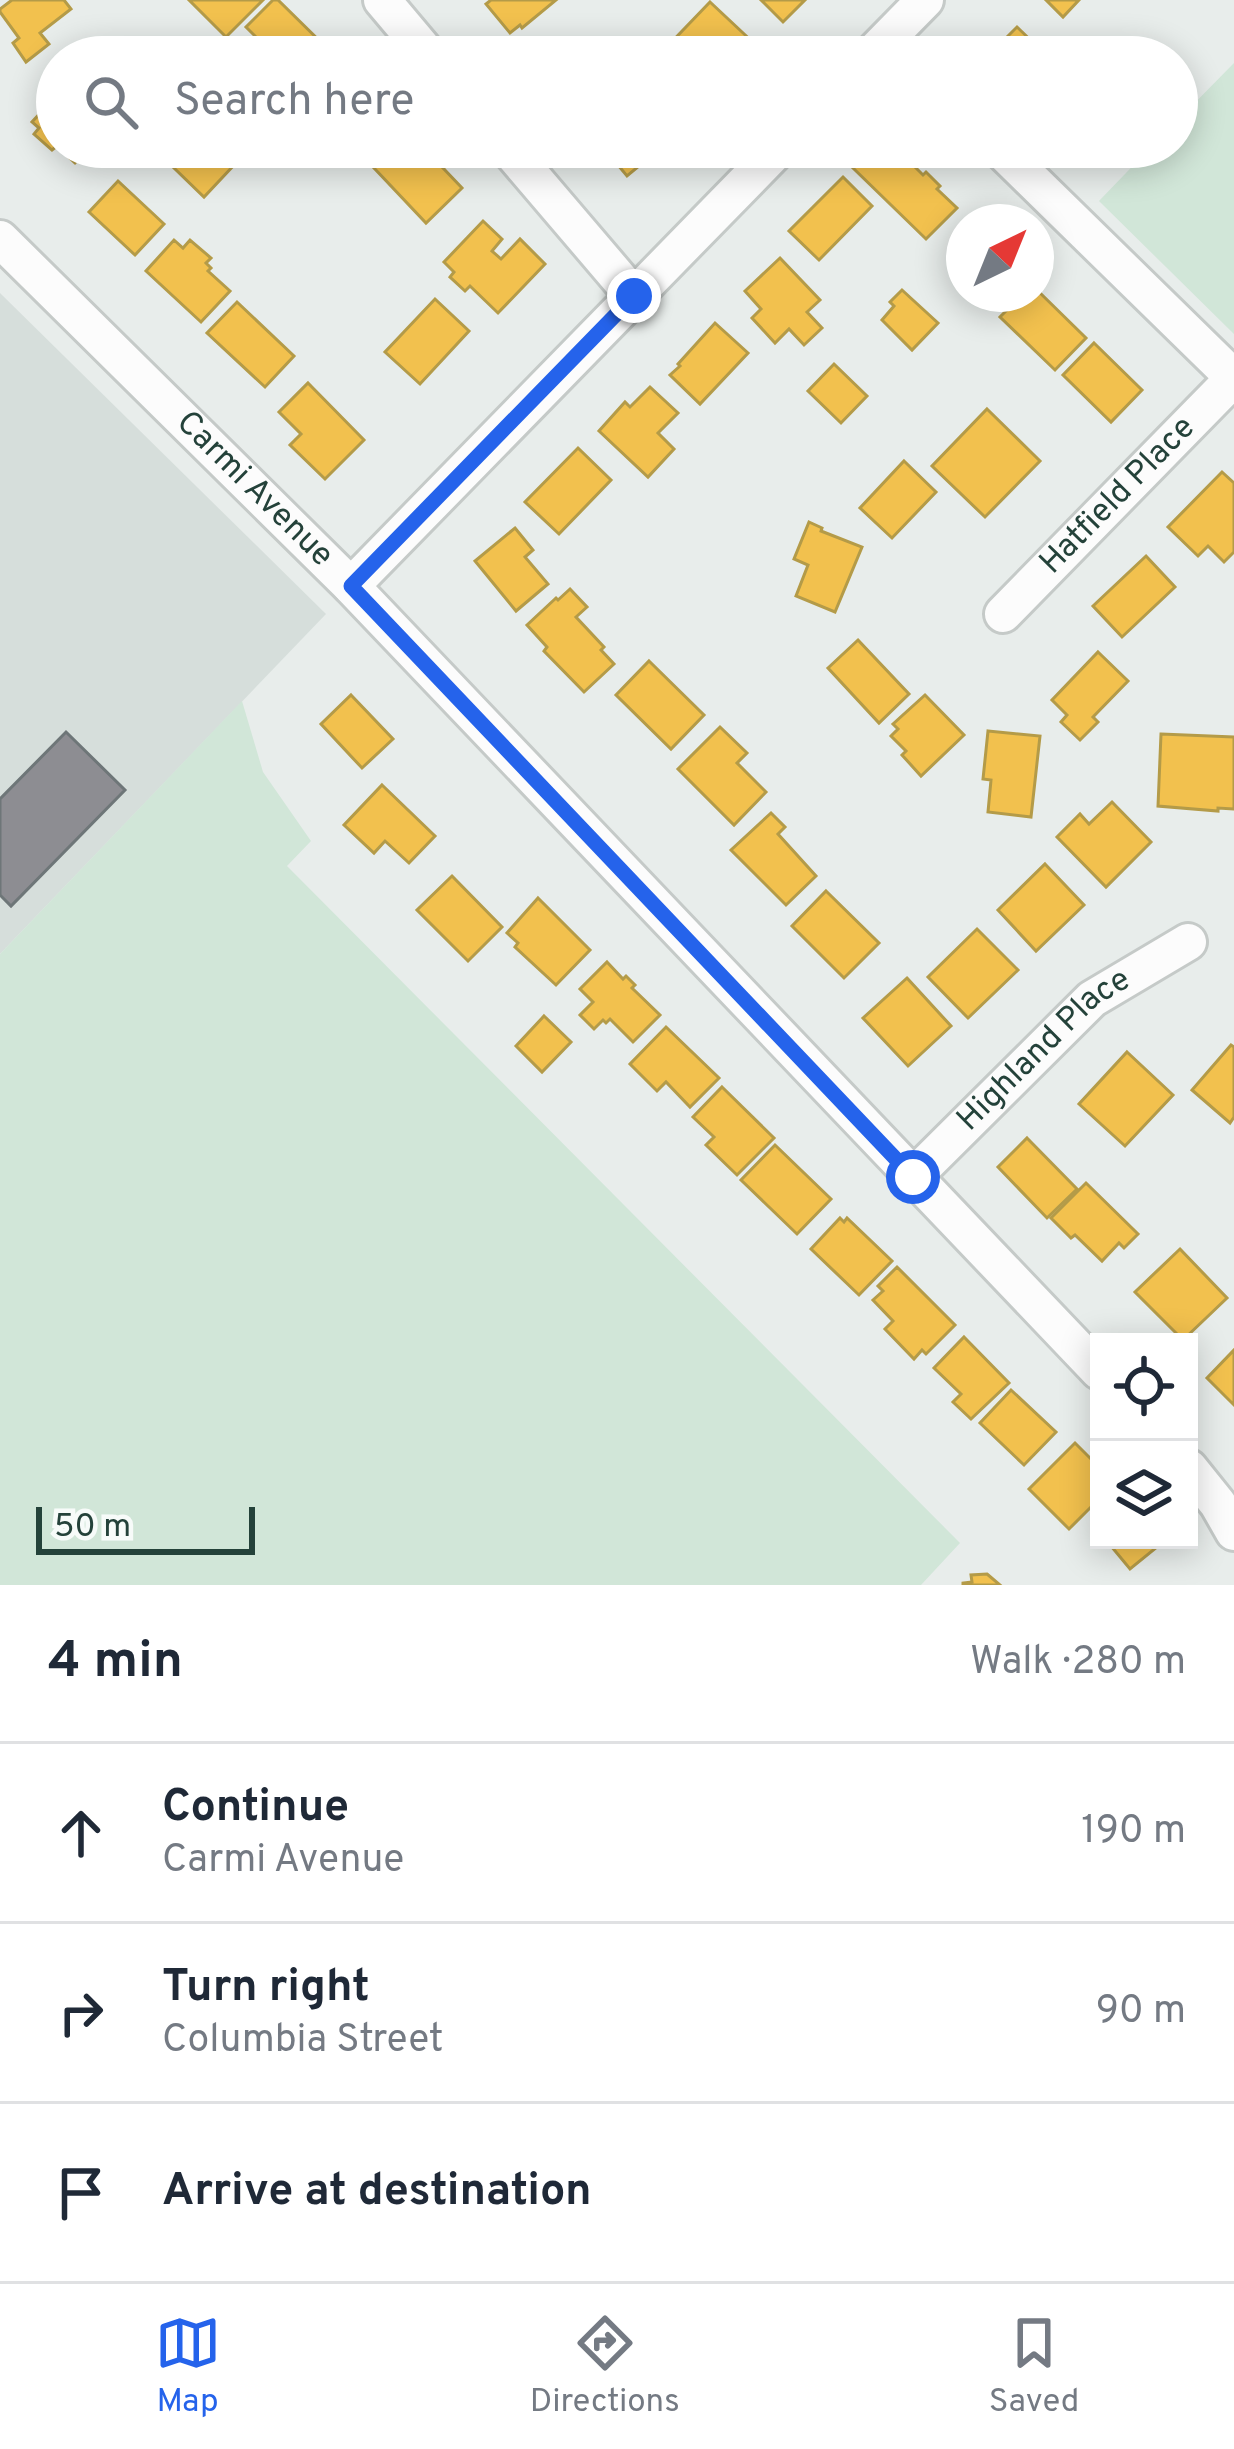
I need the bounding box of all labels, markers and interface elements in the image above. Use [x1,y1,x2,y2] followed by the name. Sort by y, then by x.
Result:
[36,36,1198,168] search box
[78,69,144,135] icon: search
[174,74,414,131] text: Search here
[946,204,1054,312] north arrow
[607,269,661,323] route end
[166,403,342,577] street label: Carmi Avenue
[1032,408,1205,584] street label: Hatfield Place
[949,960,1139,1141] street label: Highland Place
[886,1150,940,1204] route start
[1090,1333,1198,1549] map controls
[1090,1333,1198,1441] button: locate
[1090,1441,1198,1549] button: layers
[36,1501,255,1554] scale bar
[54,1507,131,1549] text: 50 m
[48,1631,183,1696] text: 4 min
[970,1639,1186,1688] text: Walk · 280 m
[162,1780,349,1837] text: Continue
[48,1800,114,1866] icon: ahead
[1081,1808,1186,1857] text: 190 m
[162,1837,404,1886] text: Carmi Avenue
[162,1960,370,2017] text: Turn right
[48,1980,114,2046] icon: right
[1096,1988,1186,2037] text: 90 m
[162,2017,444,2066] text: Columbia Street
[48,2160,114,2226] icon: arrive
[162,2164,592,2221] text: Arrive at destination
[155,2310,221,2424] tab: Map
[530,2310,680,2424] tab: Directions
[989,2310,1079,2424] tab: Saved

